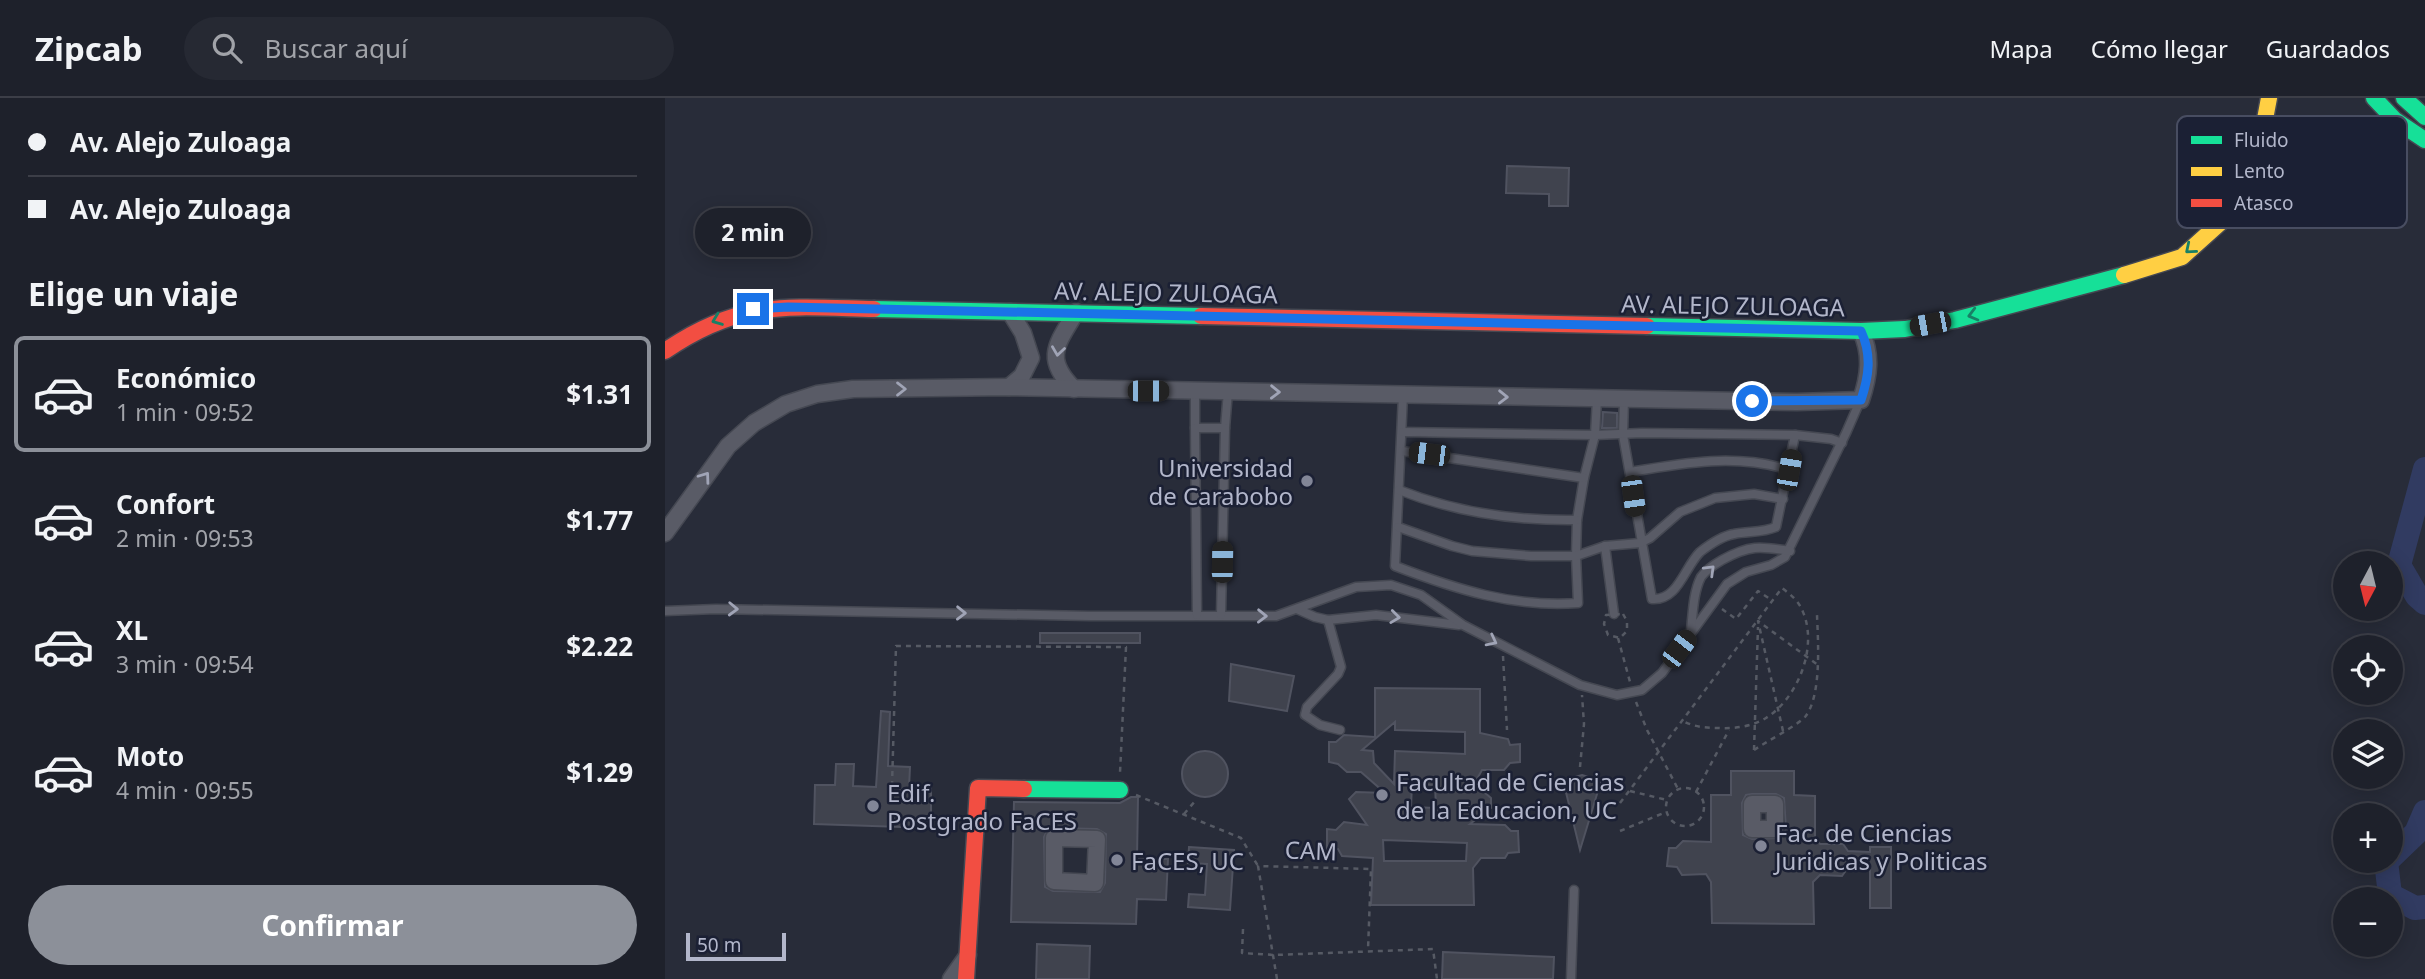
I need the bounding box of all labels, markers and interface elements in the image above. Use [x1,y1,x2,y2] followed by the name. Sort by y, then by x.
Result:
[184,17,674,80] search box
[35,26,142,71] text: Zipcab
[208,29,246,67] icon: search
[264,30,408,66] text: Buscar aquí
[1989,32,2053,65] text: Mapa
[2091,32,2228,65] text: Cómo llegar
[2266,32,2390,65] text: Guardados
[2177,116,2407,228] legend
[70,124,291,160] text: Av. Alejo Zuloaga
[2234,127,2289,153] text: Fluido
[2234,158,2285,184] text: Lento
[2234,190,2293,216] text: Atasco
[70,191,291,227] text: Av. Alejo Zuloaga
[695,208,811,256] callout: 2 min
[721,216,785,248] text: 2 min
[2185,241,2198,253] one-way arrow
[28,272,238,315] text: Elige un viaje
[1054,274,1279,310] street label: AV. ALEJO ZULOAGA
[1621,287,1846,323] street label: AV. ALEJO ZULOAGA
[737,293,769,325] route end
[1968,307,1980,321] one-way arrow
[1908,310,1953,338] car
[711,312,723,326] one-way arrow
[1051,345,1066,357] one-way arrow
[116,360,256,396] text: Económico
[32,363,95,426] icon: car
[566,376,633,412] text: $1.31
[896,381,907,397] one-way arrow
[1128,381,1170,402] car
[1270,385,1281,400] one-way arrow
[1736,385,1768,417] route start
[1498,389,1508,405] one-way arrow
[116,396,254,428] text: 1 min · 09:52
[1407,441,1452,467] car
[1776,447,1803,493] car
[1148,451,1293,512] place label: Universidad de Carabobo
[697,473,709,485] one-way arrow
[1299,473,1315,489] marker: Universidad de Carabobo
[1620,474,1647,518] car
[116,486,215,522] text: Confort
[32,489,95,552] icon: car
[566,502,633,538] text: $1.77
[116,522,254,554] text: 2 min · 09:53
[1212,541,1233,583] car
[2333,551,2403,621] north arrow
[2333,551,2403,957] map controls
[1701,566,1714,579] one-way arrow
[728,602,739,617] one-way arrow
[955,606,966,621] one-way arrow
[1257,608,1267,624] one-way arrow
[1390,609,1401,624] one-way arrow
[116,612,148,648] text: XL
[32,615,95,678] icon: car
[1658,626,1701,672] car
[566,628,633,664] text: $2.22
[1485,632,1498,646] one-way arrow
[2333,635,2403,705] button: locate
[116,648,254,680] text: 3 min · 09:54
[2333,719,2403,789] button: layers
[116,738,184,774] text: Moto
[32,741,95,804] icon: car
[566,754,633,790] text: $1.29
[1396,765,1625,826] place label: Facultad de Ciencias de la Educacion, UC
[116,774,254,806] text: 4 min · 09:55
[887,776,1077,837] place label: Edif. Postgrado FaCES
[1374,787,1390,803] marker: Facultad de Ciencias de la Educacion, UC
[865,798,881,814] marker: Edif. Postgrado FaCES
[2333,803,2403,873] button: +
[1773,816,1987,877] place label: Fac. de Ciencias Juridicas y Politicas
[1284,833,1338,867] street label: CAM
[1753,838,1769,854] marker: Fac. de Ciencias Juridicas y Politicas
[1131,844,1244,877] place label: FaCES, UC
[1109,852,1125,868] marker: FaCES, UC
[28,885,637,965] button: Confirmar
[2333,887,2403,957] button: −
[686,930,786,962] scale bar
[697,932,741,958] text: 50 m

